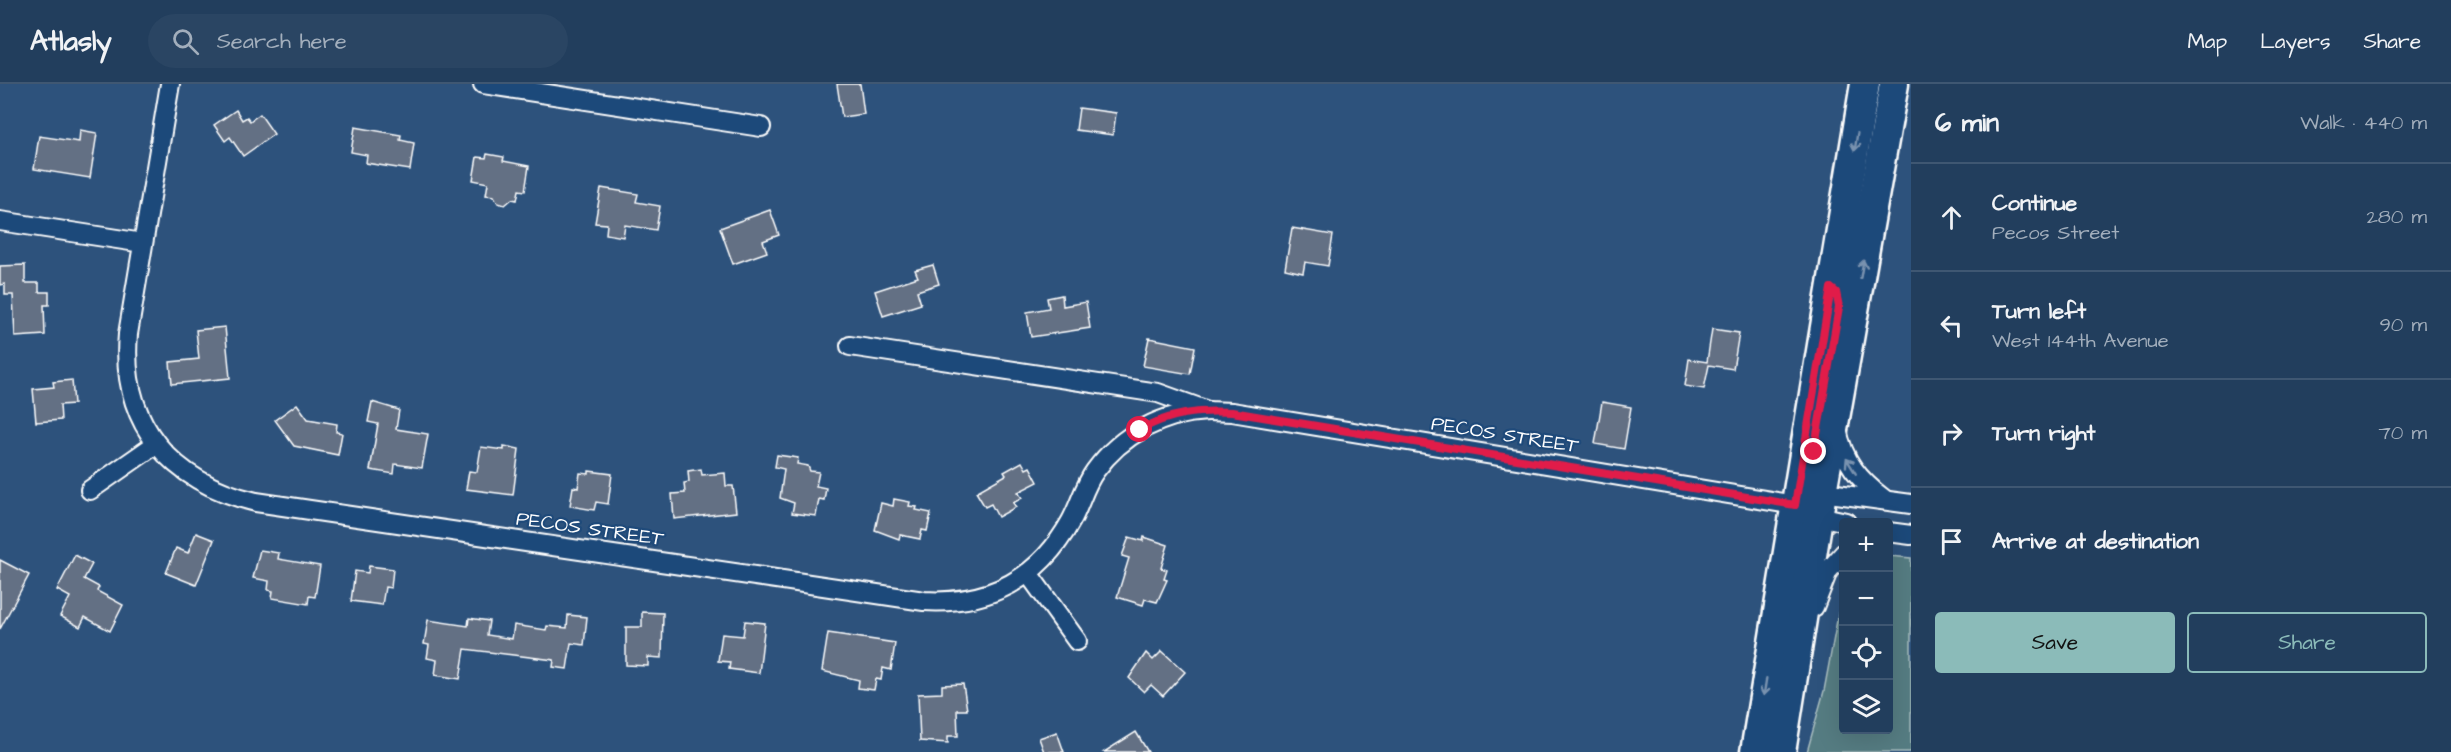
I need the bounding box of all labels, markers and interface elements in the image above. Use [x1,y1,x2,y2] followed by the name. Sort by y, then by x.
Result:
[148,14,568,68] search box
[30,22,112,61] text: Atlasly
[169,25,202,58] icon: search
[217,26,347,57] text: Search here
[2187,27,2227,56] text: Map
[2260,27,2330,56] text: Layers
[2363,27,2421,56] text: Share
[1935,105,1999,141] text: 6 min
[2300,109,2427,137] text: Walk · 440 m
[1850,131,1861,151] one-way arrow
[1992,188,2077,219] text: Continue
[1935,201,1968,234] icon: ahead
[2366,203,2427,231] text: 280 m
[1992,219,2119,247] text: Pecos Street
[1856,260,1867,279] one-way arrow
[1992,296,2086,327] text: Turn left
[1935,309,1968,342] icon: left
[2379,311,2427,339] text: 90 m
[1992,327,2169,355] text: West 144th Avenue
[1429,410,1581,461] street label: PECOS STREET
[1126,416,1152,442] route start
[1935,417,1968,450] icon: right
[1992,418,2095,449] text: Turn right
[2379,419,2427,447] text: 70 m
[1800,438,1826,464] route end
[1844,458,1856,475] one-way arrow
[514,505,666,553] street label: PECOS STREET
[1839,518,1893,734] map controls
[1839,518,1893,572] button: +
[1935,525,1968,558] icon: arrive
[1992,526,2199,557] text: Arrive at destination
[1839,572,1893,626] button: −
[1935,612,2175,673] button: Save
[2187,612,2427,673] button: Share
[1839,626,1893,680] button: locate
[1760,677,1771,697] one-way arrow
[1839,680,1893,734] button: layers

